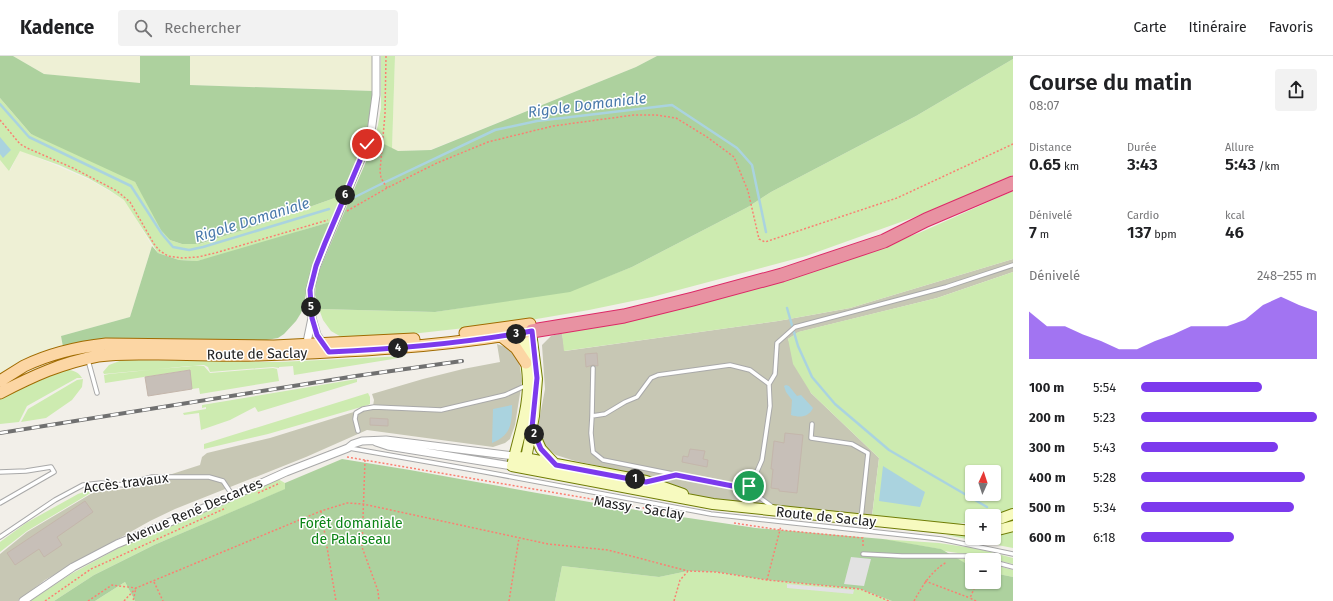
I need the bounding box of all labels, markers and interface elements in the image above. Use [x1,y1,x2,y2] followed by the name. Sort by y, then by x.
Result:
[118,10,398,46] search box
[20,16,94,39] text: Kadence
[132,17,154,39] icon: search
[164,19,241,37] text: Rechercher
[1133,19,1167,36] text: Carte
[1189,19,1247,36] text: Itinéraire
[1269,19,1313,36] text: Favoris
[1029,69,1192,96] text: Course du matin
[1275,69,1317,111] button: share
[527,89,648,121] water label: Rigole Domaniale
[1029,98,1059,113] text: 08:07
[350,127,384,161] pin
[356,133,378,155] icon: check
[1029,141,1072,154] text: Distance
[1127,141,1156,154] text: Durée
[1225,141,1254,154] text: Allure
[1029,154,1061,175] text: 0.65
[1127,154,1158,175] text: 3:43
[1225,154,1256,175] text: 5:43
[1061,160,1079,173] text: km
[1256,160,1280,173] text: /km
[335,185,355,205] pin: 6
[342,188,348,201] text: 6
[192,194,312,246] water label: Rigole Domaniale
[1029,209,1072,222] text: Dénivelé
[1127,209,1159,222] text: Cardio
[1225,209,1245,222] text: kcal
[1029,222,1037,243] text: 7
[1127,222,1151,243] text: 137
[1225,222,1244,243] text: 46
[1037,228,1049,241] text: m
[1151,228,1177,241] text: bpm
[1029,268,1080,283] text: Dénivelé
[1257,268,1317,283] text: 248–255 m
[301,297,321,317] pin: 5
[308,300,314,313] text: 5
[506,324,526,344] pin: 3
[513,327,519,340] text: 3
[388,338,408,358] pin: 4
[395,341,401,354] text: 4
[206,345,308,363] street label: Route de Saclay
[1029,380,1064,395] text: 100 m
[1093,380,1116,395] text: 5:54
[1029,410,1065,425] text: 200 m
[1093,410,1116,425] text: 5:23
[524,424,544,444] pin: 2
[531,427,537,440] text: 2
[1029,440,1065,455] text: 300 m
[1093,440,1116,455] text: 5:43
[965,465,1001,501] north arrow
[965,465,1001,589] map controls
[83,469,170,497] street label: Accès travaux
[625,469,645,489] pin: 1
[732,469,766,503] pin
[1029,470,1066,485] text: 400 m
[1093,470,1116,485] text: 5:28
[632,472,638,485] text: 1
[123,474,266,548] street label: Avenue René Descartes
[738,475,760,497] icon: arrive
[593,492,686,524] street label: Massy - Saclay
[1029,500,1065,515] text: 500 m
[1093,500,1116,515] text: 5:34
[775,503,877,531] street label: Route de Saclay
[965,509,1001,545] button: +
[299,515,403,548] park label: Forêt domaniale de Palaiseau
[1029,530,1066,545] text: 600 m
[1093,530,1115,545] text: 6:18
[965,553,1001,589] button: −

